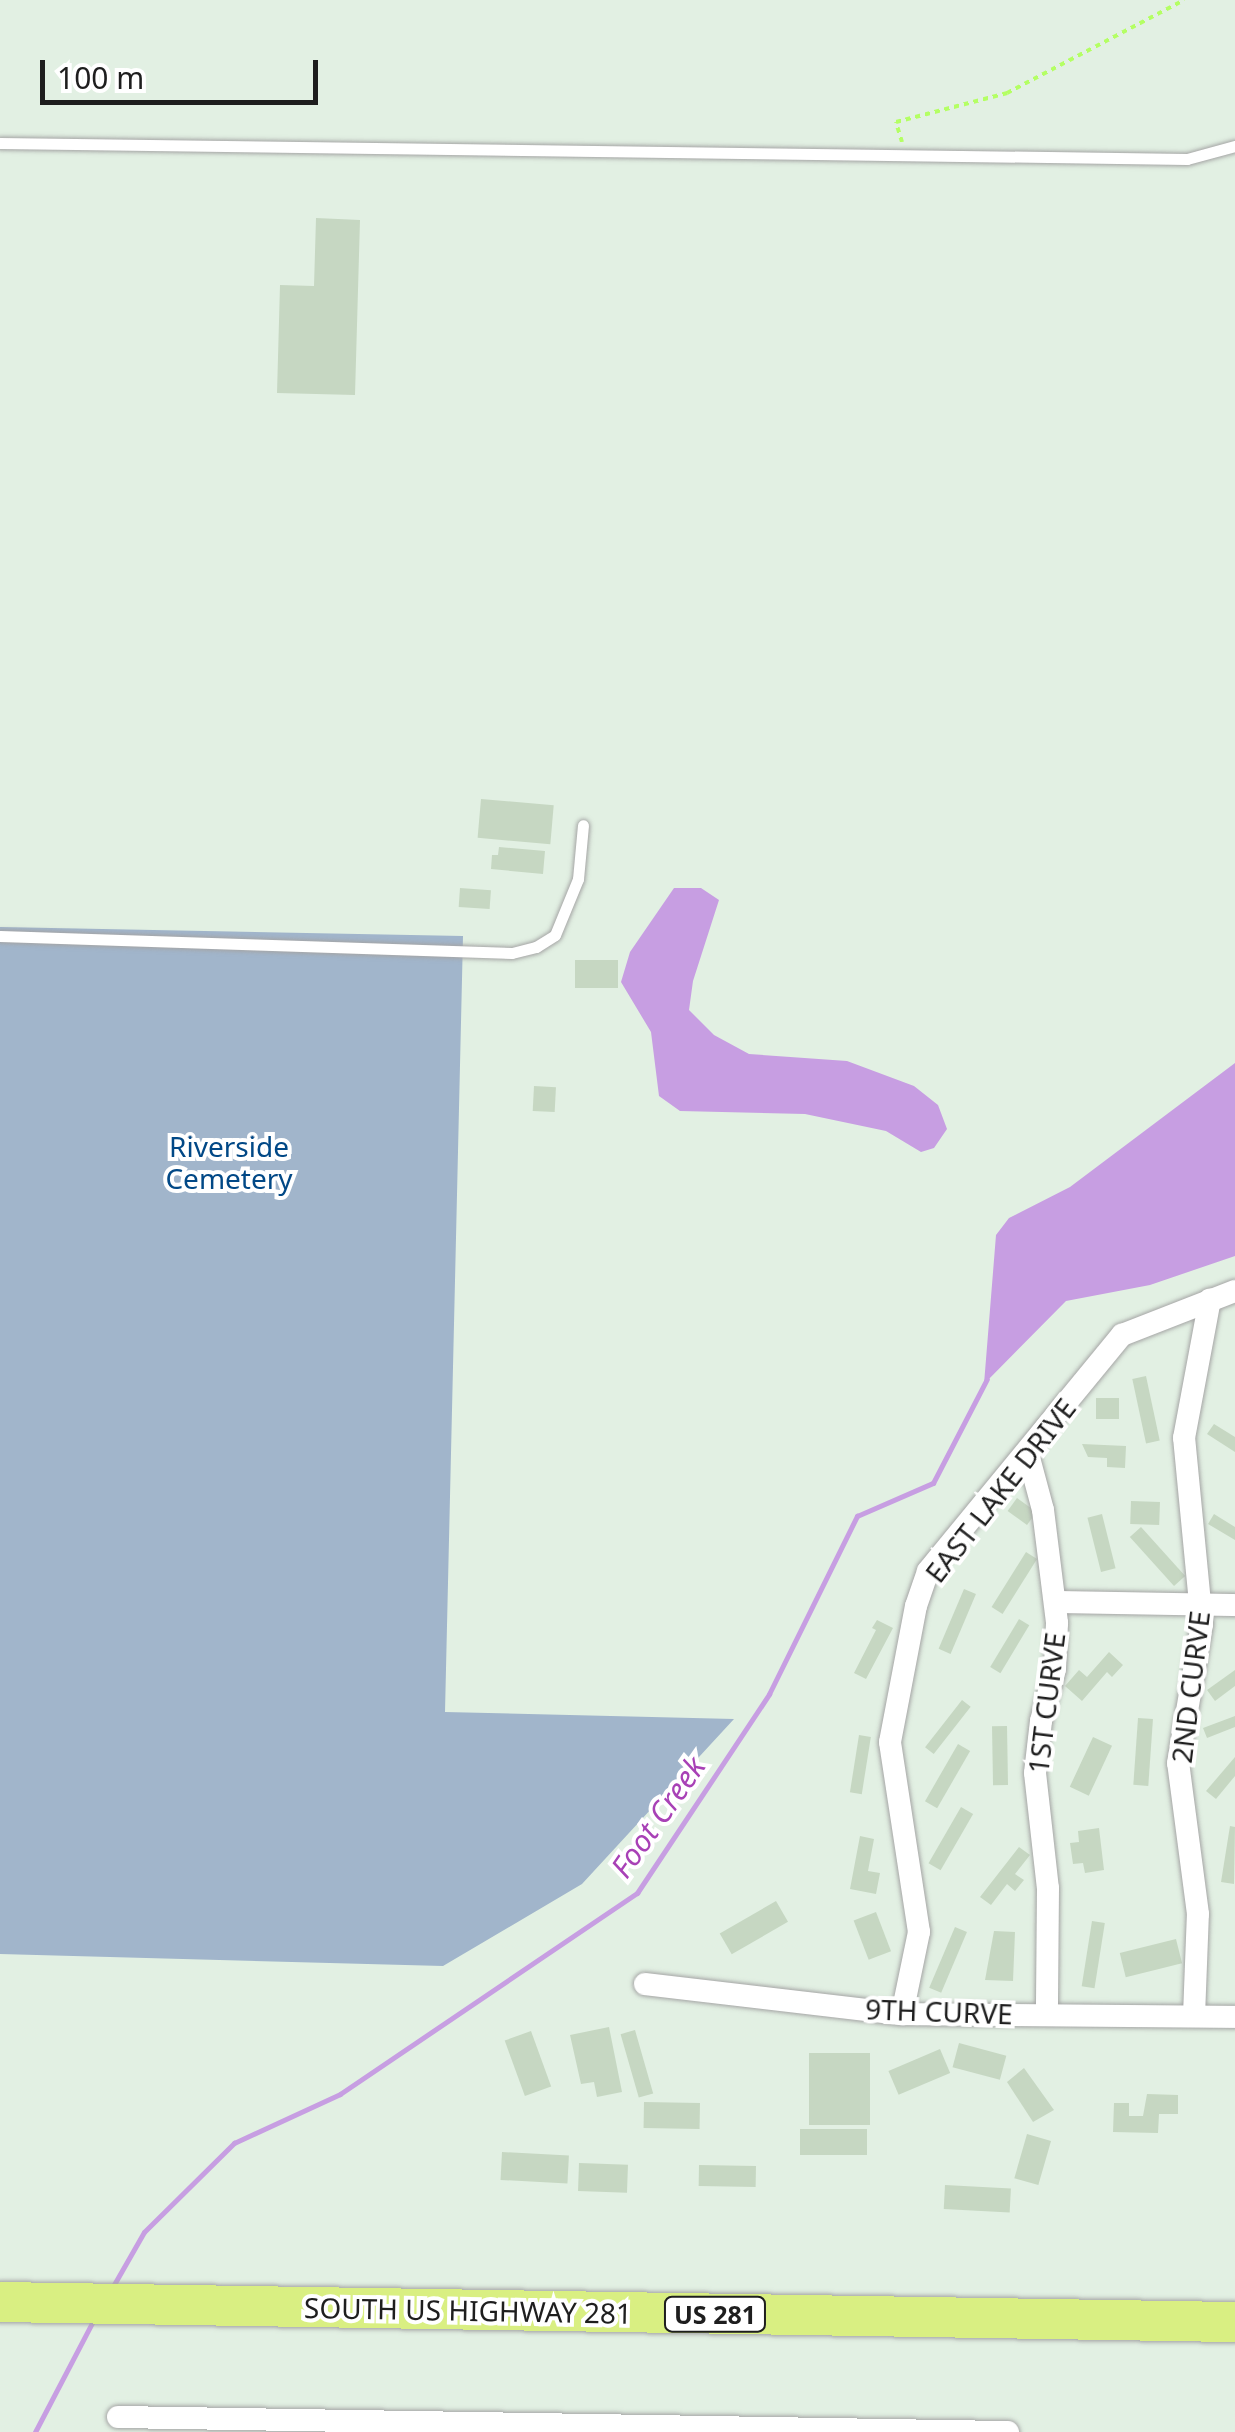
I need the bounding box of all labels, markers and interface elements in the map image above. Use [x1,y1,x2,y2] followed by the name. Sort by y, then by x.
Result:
[45,40,322,102] scale bar
[57,57,144,98] text: 100 m
[165,1129,293,1195] park label: Riverside Cemetery
[918,1391,1082,1589] street label: EAST LAKE DRIVE
[1164,1609,1216,1765] street label: 2ND CURVE
[1021,1630,1071,1776] street label: 1ST CURVE
[603,1750,713,1884] water label: Foot Creek
[865,1992,1013,2030] street label: 9TH CURVE
[304,2290,632,2330] street label: SOUTH US HIGHWAY 281
[662,2294,768,2334] road number: US 281

